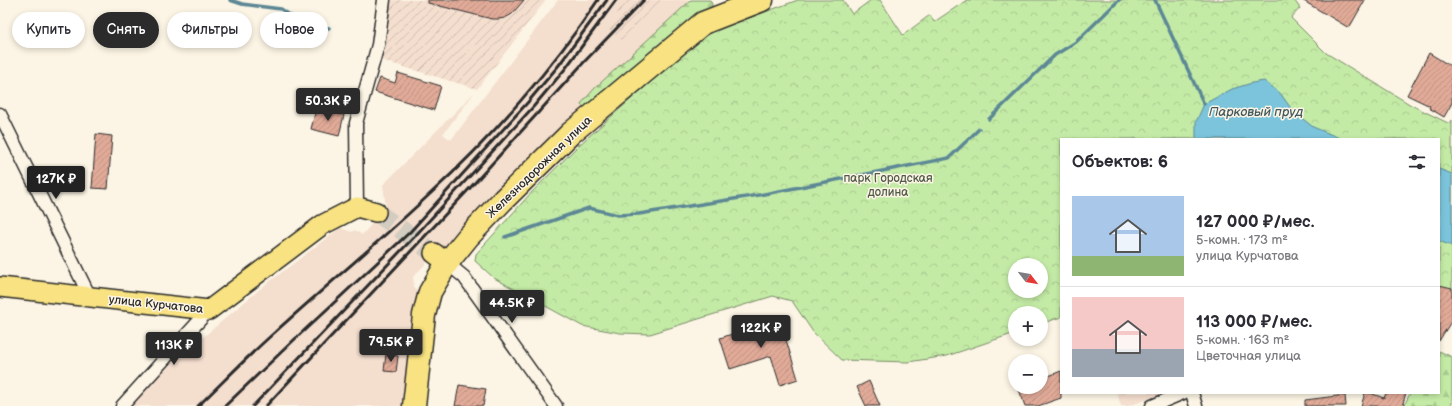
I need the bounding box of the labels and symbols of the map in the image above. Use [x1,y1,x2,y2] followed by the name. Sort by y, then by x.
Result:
[291,88,365,122] pin: 50.3K ₽
[1209,104,1303,120] water label: Парковый пруд
[483,113,595,222] street label: Железнодорожная улица
[23,166,89,200] pin: 127K ₽
[843,171,933,200] park label: парк Городская долина
[1008,258,1048,298] north arrow
[475,290,549,324] pin: 44.5K ₽
[108,292,204,317] street label: улица Курчатова
[728,315,794,349] pin: 122K ₽
[354,329,428,363] pin: 79.5K ₽
[141,332,207,366] pin: 113K ₽

